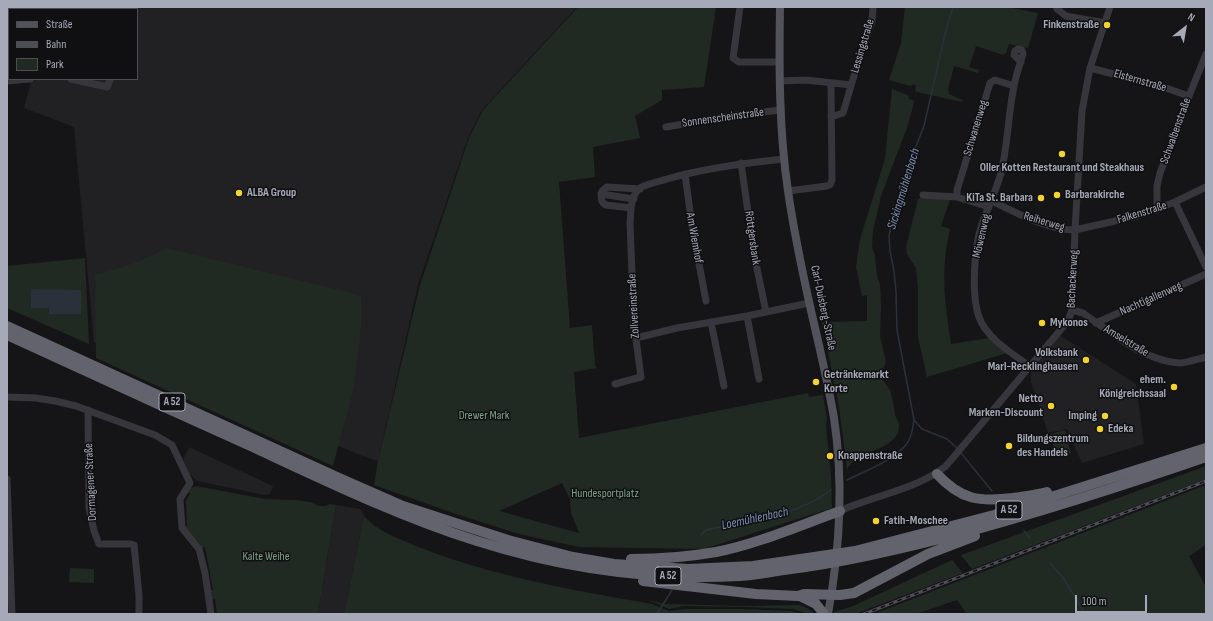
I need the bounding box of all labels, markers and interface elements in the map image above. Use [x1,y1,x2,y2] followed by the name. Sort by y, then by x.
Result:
[8,8,138,80] legend
[1165,8,1205,48] north arrow
[1186,10,1197,24] text: N
[46,17,73,32] text: Straße
[848,17,878,75] street label: Lessingstraße
[1043,18,1099,32] place label: Finkenstraße
[1102,20,1112,30] marker: Finkenstraße
[46,37,66,52] text: Bahn
[46,57,64,72] text: Park
[1112,67,1168,95] street label: Elsternstraße
[1157,96,1195,166] street label: Schwalbenstraße
[961,98,991,158] street label: Schwanenweg
[681,105,765,131] street label: Sonnenscheinstraße
[884,147,924,231] water label: Sickingmühlenbach
[1057,149,1067,159] marker: Oller Kotten Restaurant und Steakhaus
[980,161,1144,175] place label: Oller Kotten Restaurant und Steakhaus
[247,186,296,200] place label: ALBA Group
[234,188,244,198] marker: ALBA Group
[1065,188,1125,202] place label: Barbarakirche
[1052,190,1062,200] marker: Barbarakirche
[966,191,1033,205] place label: KiTa St. Barbara
[1036,193,1046,203] marker: KiTa St. Barbara
[1115,199,1169,227] street label: Falkenstraße
[1022,209,1066,235] street label: Reiherweg
[741,210,763,266] street label: Röttgersbank
[682,212,706,264] street label: Am Wiemhof
[970,212,994,260] street label: Möwenweg
[1064,249,1082,309] street label: Bachackerweg
[807,264,839,352] street label: Carl-Duisberg-Straße
[625,273,643,339] street label: Zollvereinstraße
[1118,279,1184,319] street label: Nachtigallenweg
[1050,316,1088,330] place label: Mykonos
[1037,318,1047,328] marker: Mykonos
[1101,322,1151,360] street label: Amselstraße
[988,346,1078,374] place label: Volksbank Marl-Recklinghausen
[1081,355,1091,365] marker: Volksbank Marl-Recklinghausen
[824,368,889,396] place label: Getränkemarkt Korte
[1099,373,1166,401] place label: ehem. Königreichssaal
[811,377,821,387] marker: Getränkemarkt Korte
[1169,382,1179,392] marker: ehem. Königreichssaal
[969,392,1043,420] place label: Netto Marken-Discount
[159,393,185,411] road number: A 52
[1046,401,1056,411] marker: Netto Marken-Discount
[459,409,509,423] park label: Drewer Mark
[1068,409,1097,423] place label: Imping
[1100,411,1110,421] marker: Imping
[1108,422,1133,436] place label: Edeka
[1095,424,1105,434] marker: Edeka
[1017,432,1089,460] place label: Bildungszentrum des Handels
[1004,441,1014,451] marker: Bildungszentrum des Handels
[82,443,100,521] street label: Dormagener Straße
[838,449,903,463] place label: Knappenstraße
[825,451,835,461] marker: Knappenstraße
[571,487,639,501] park label: Hundesportplatz
[996,501,1022,519] road number: A 52
[720,504,790,534] water label: Loemühlenbach
[884,514,948,528] place label: Fatih-Moschee
[871,516,881,526] marker: Fatih-Moschee
[242,550,290,564] park label: Kalte Weihe
[655,567,681,585] road number: A 52
[1077,587,1149,613] scale bar
[1082,594,1107,609] text: 100 m

